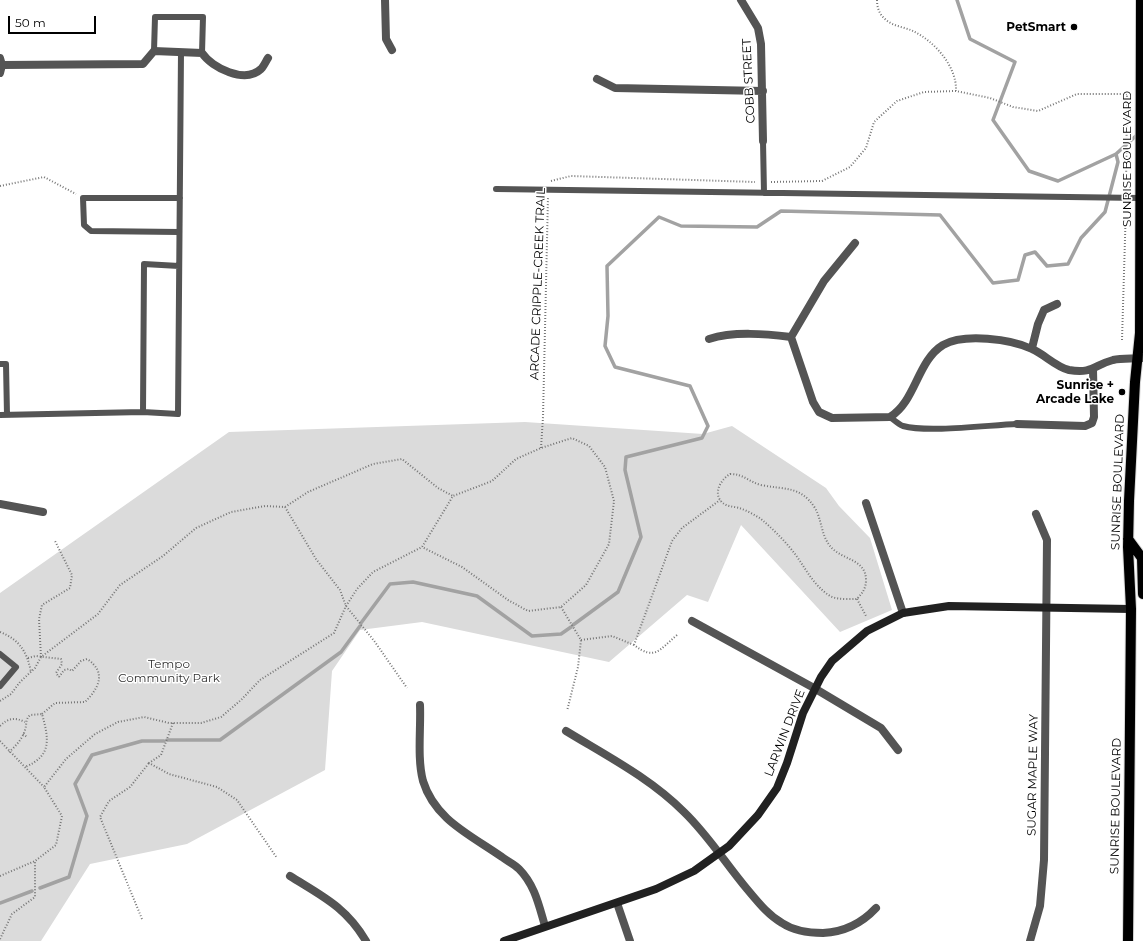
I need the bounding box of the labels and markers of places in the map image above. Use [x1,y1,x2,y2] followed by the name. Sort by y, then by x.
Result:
[1006,20,1066,34] place label: PetSmart
[1069,22,1079,32] marker: PetSmart
[1036,378,1114,406] place label: Sunrise + Arcade Lake
[1117,387,1127,397] marker: Sunrise + Arcade Lake

